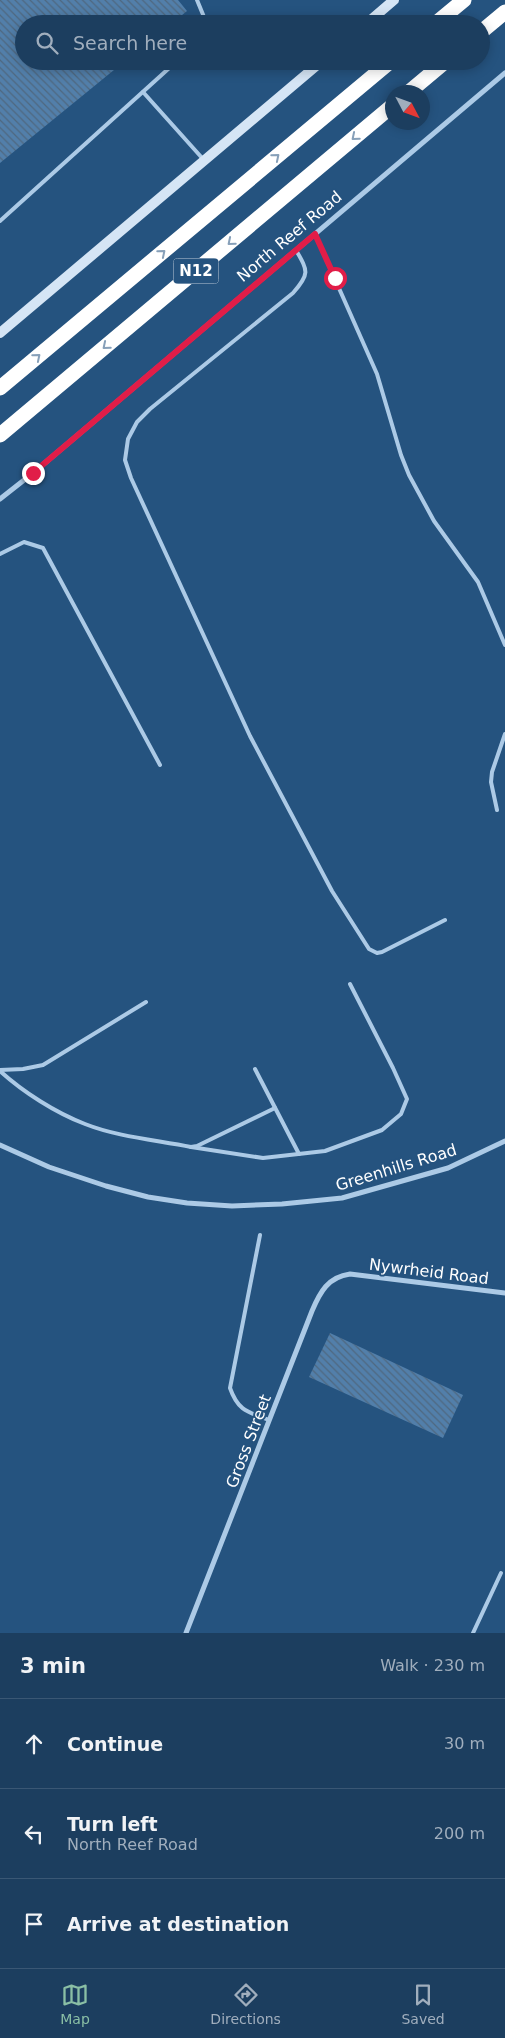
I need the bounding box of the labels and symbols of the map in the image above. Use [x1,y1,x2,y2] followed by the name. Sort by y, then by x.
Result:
[385,85,430,130] north arrow
[352,132,361,140] one-way arrow
[270,155,279,163] one-way arrow
[233,187,346,286] street label: North Reef Road
[227,236,236,245] one-way arrow
[156,250,165,258] one-way arrow
[174,258,218,284] road number: N12
[324,267,347,290] route start
[103,341,112,349] one-way arrow
[32,354,41,363] one-way arrow
[22,462,45,485] route end
[333,1140,459,1195] street label: Greenhills Road
[368,1255,490,1288] street label: Nywrheid Road
[222,1392,275,1491] street label: Gross Street

